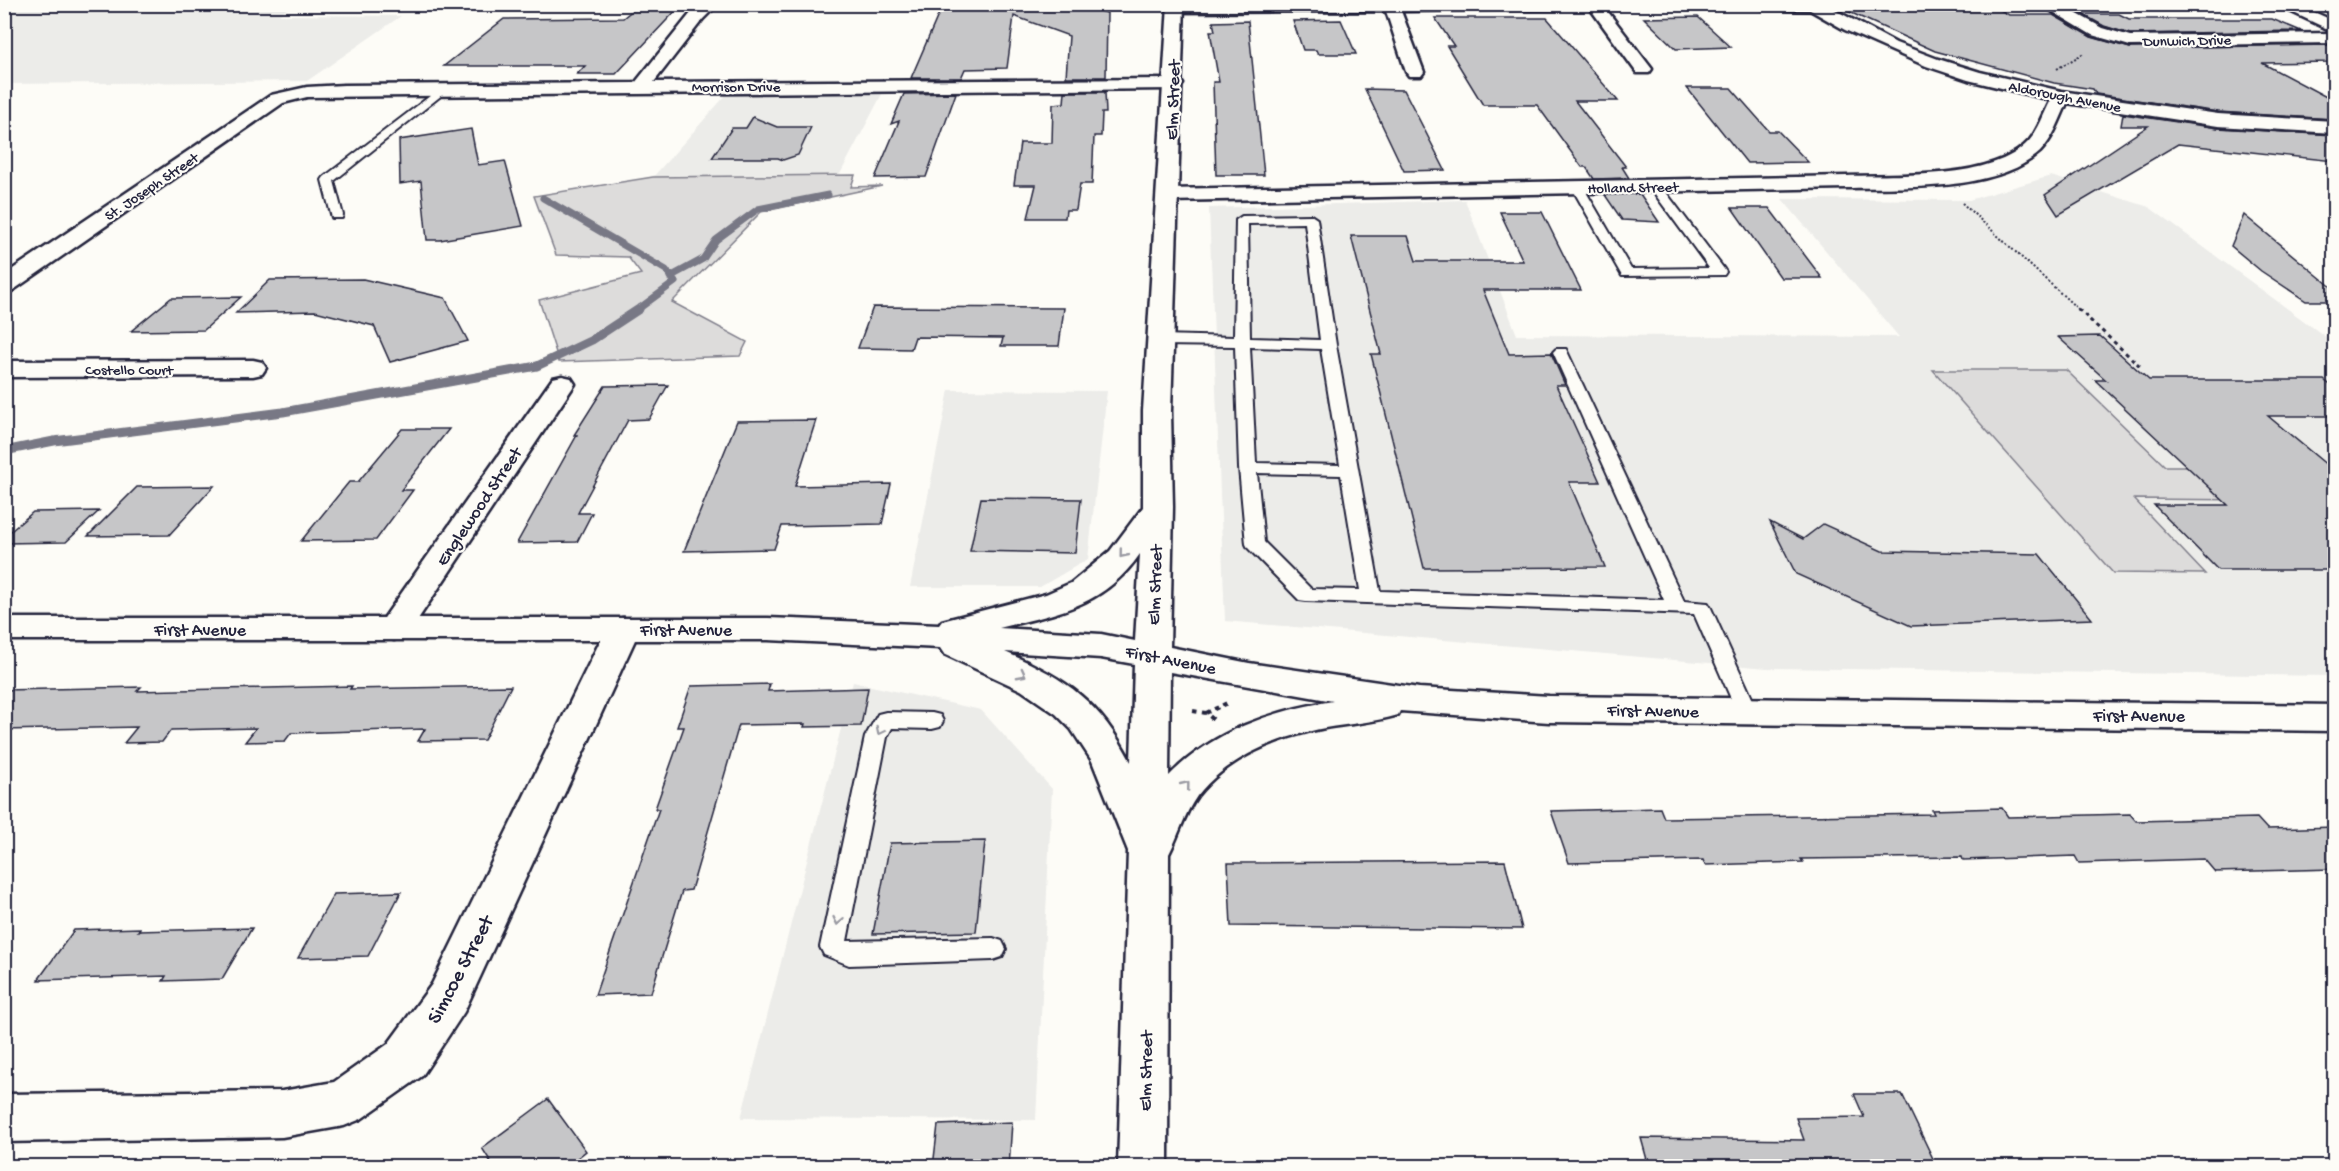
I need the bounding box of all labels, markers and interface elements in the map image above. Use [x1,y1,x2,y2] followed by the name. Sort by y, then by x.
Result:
[2142,32,2232,52] street label: Dunwich Drive
[1163,58,1186,141] street label: Elm Street
[2007,78,2123,118] street label: Aldorough Avenue
[692,79,781,97] street label: Morrison Drive
[102,149,204,226] street label: St. Joseph Street
[1588,179,1680,199] street label: Holland Street
[85,362,175,380] street label: Costello Court
[433,443,528,571] street label: Englewood Street
[1145,543,1168,626] street label: Elm Street
[1120,547,1131,558] one-way arrow
[153,621,247,642] street label: First Avenue
[639,621,733,642] street label: First Avenue
[1122,642,1218,681] street label: First Avenue
[1016,667,1026,678] one-way arrow
[1606,701,1700,724] street label: First Avenue
[2092,707,2186,728] street label: First Avenue
[876,725,888,736] one-way arrow
[1179,781,1190,792] one-way arrow
[423,910,502,1029] street label: Simcoe Street
[833,916,846,926] one-way arrow
[1136,1029,1159,1111] street label: Elm Street

